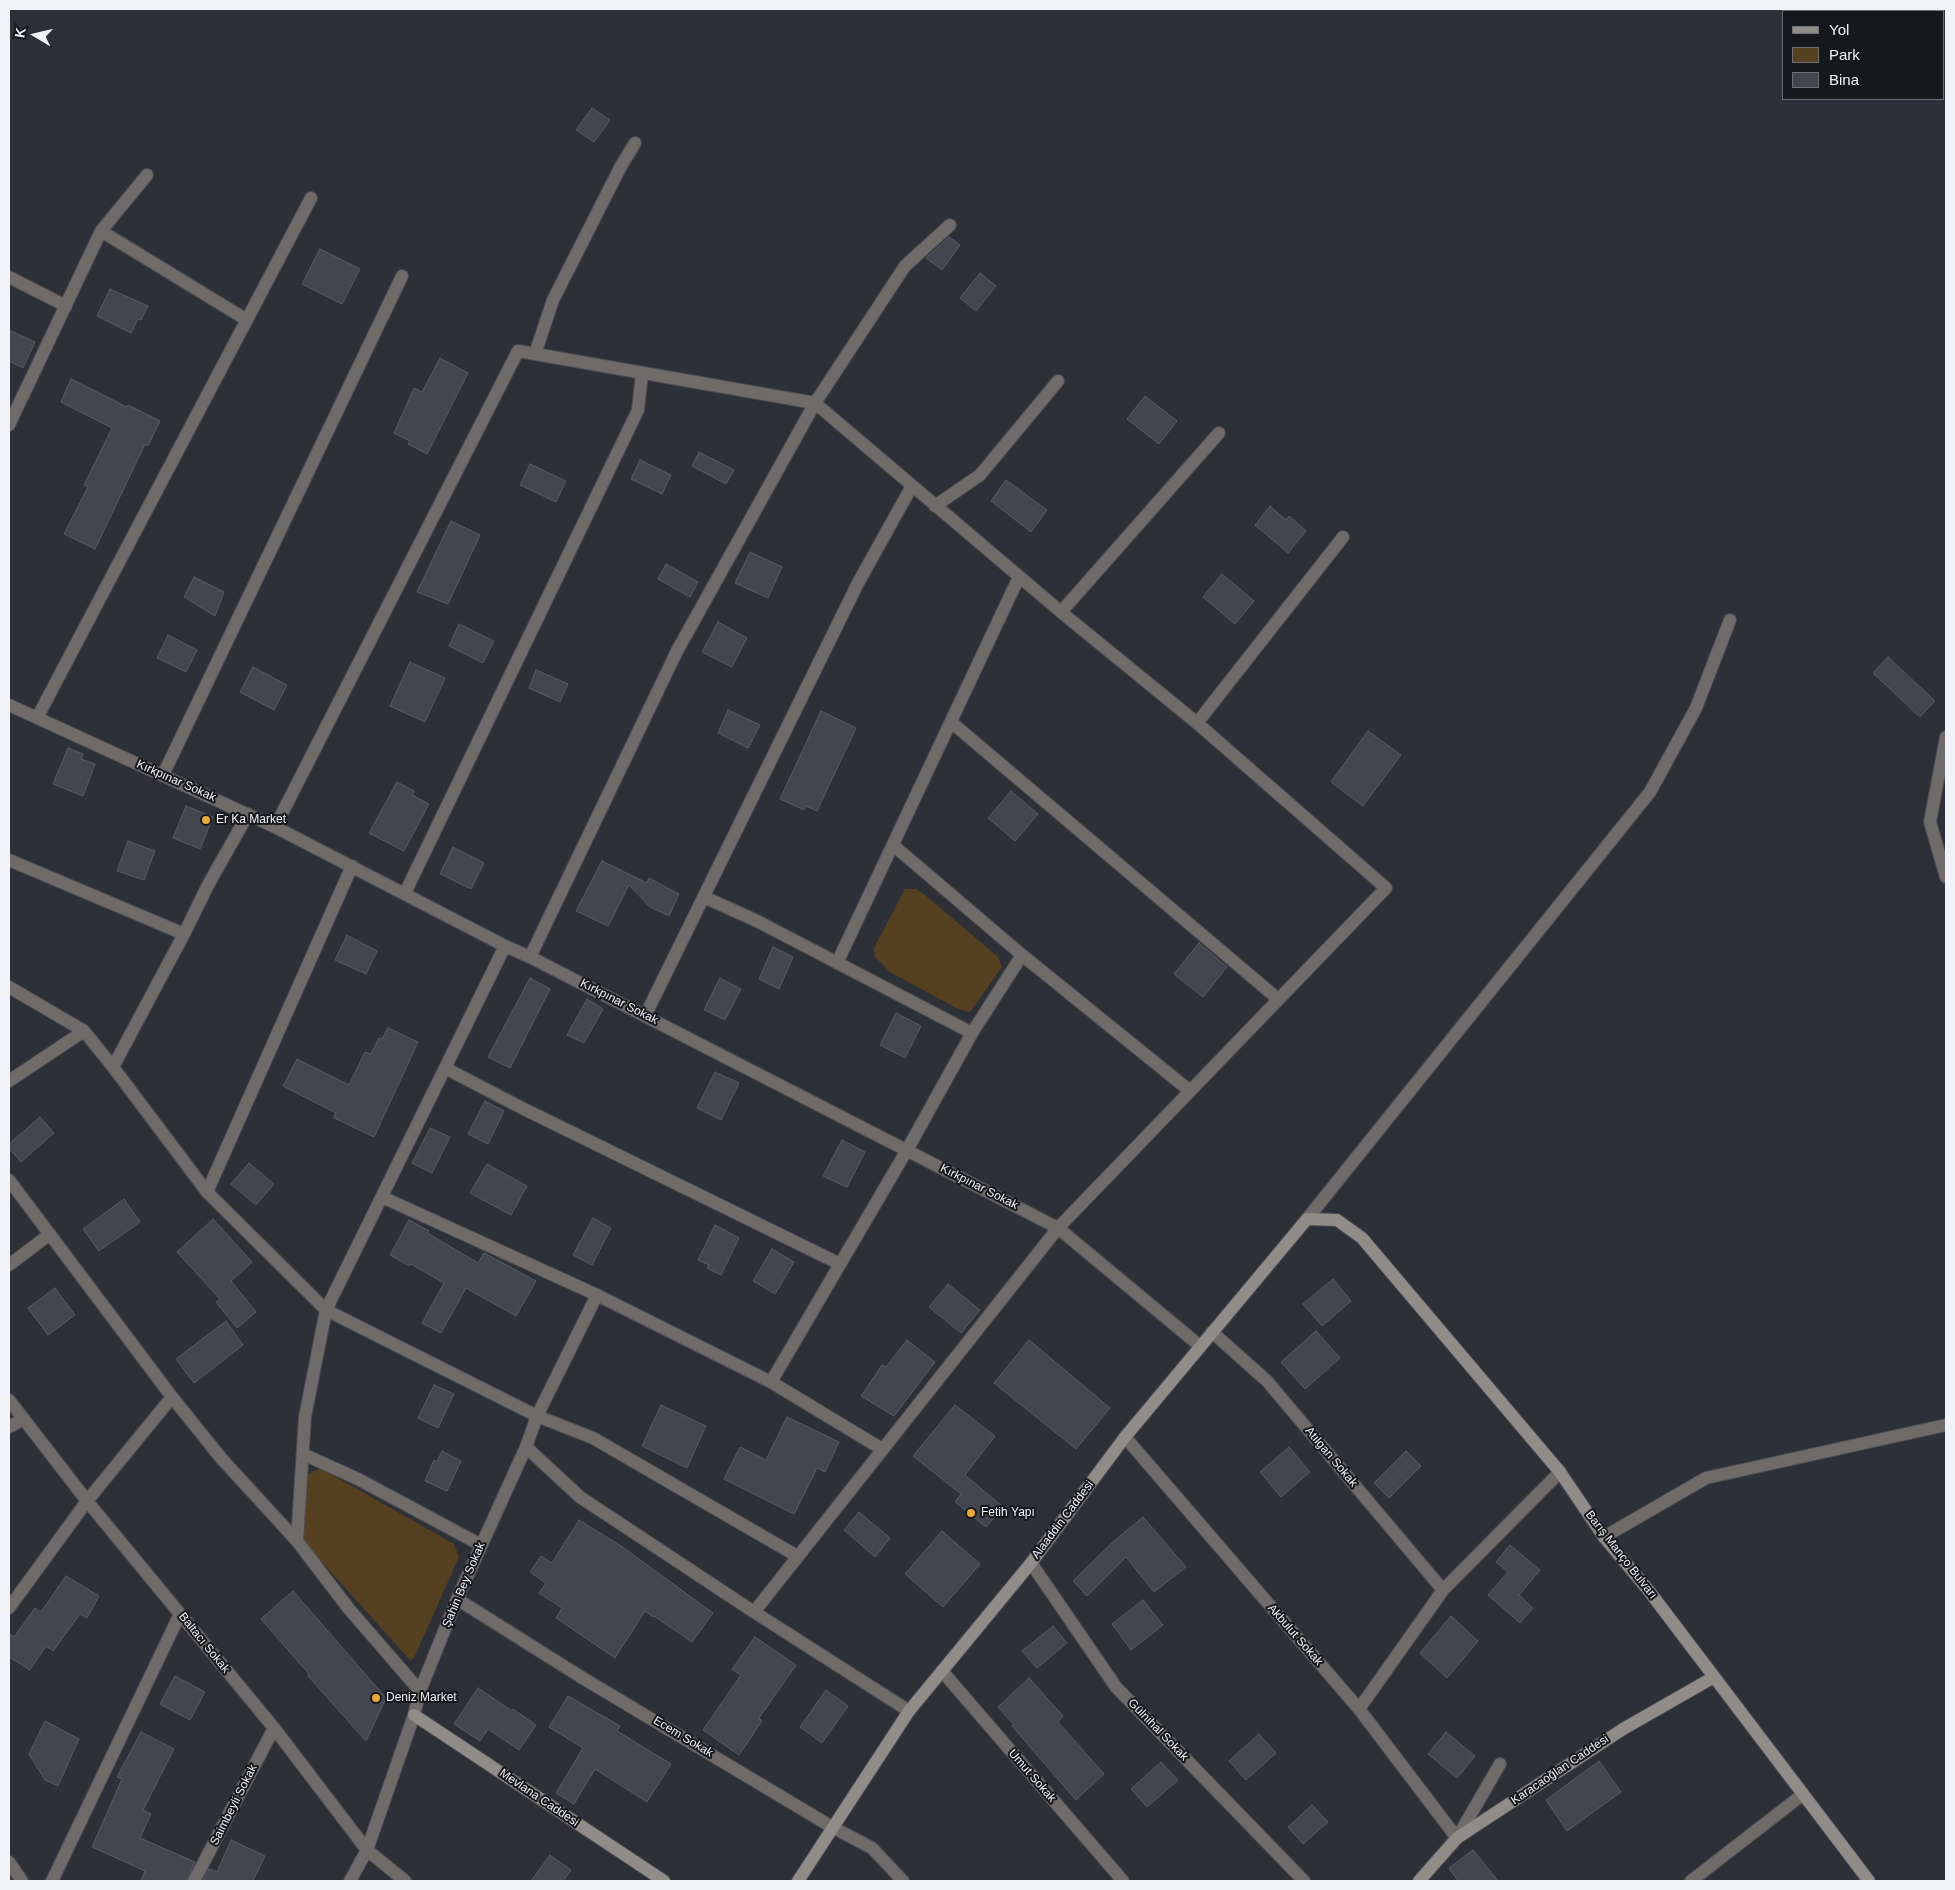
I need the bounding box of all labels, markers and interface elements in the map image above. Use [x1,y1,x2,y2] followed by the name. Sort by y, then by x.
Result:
[10,10,60,60] north arrow
[1782,10,1945,100] legend
[1829,21,1849,38] text: Yol
[11,26,29,39] text: K
[1829,46,1860,63] text: Park
[1829,71,1859,88] text: Bina
[134,757,218,805] street label: Kırkpınar Sokak
[216,813,286,827] place label: Er Ka Market
[200,814,212,826] marker: Er Ka Market
[578,976,660,1028] street label: Kırkpınar Sokak
[938,1161,1020,1213] street label: Kırkpınar Sokak
[1302,1424,1360,1490] street label: Atılgan Sokak
[1029,1478,1097,1562] street label: Alaaddin Caddesi
[981,1506,1035,1520] place label: Fetih Yapı
[965,1507,977,1519] marker: Fetih Yapı
[1582,1508,1660,1602] street label: Barış Manço Bulvarı
[440,1540,488,1630] street label: Şahin Bey Sokak
[1264,1601,1326,1669] street label: Akbulut Sokak
[175,1610,233,1676] street label: Baltacı Sokak
[386,1691,457,1705] place label: Deniz Market
[370,1692,382,1704] marker: Deniz Market
[1125,1696,1191,1764] street label: Gülnihal Sokak
[650,1713,716,1761] street label: Ecem Sokak
[1508,1732,1612,1808] street label: Karacaoğlan Caddesi
[1005,1747,1059,1805] street label: Umut Sokak
[207,1762,261,1848] street label: Saimbeyli Sokak
[497,1766,581,1830] street label: Mevlana Caddesi

